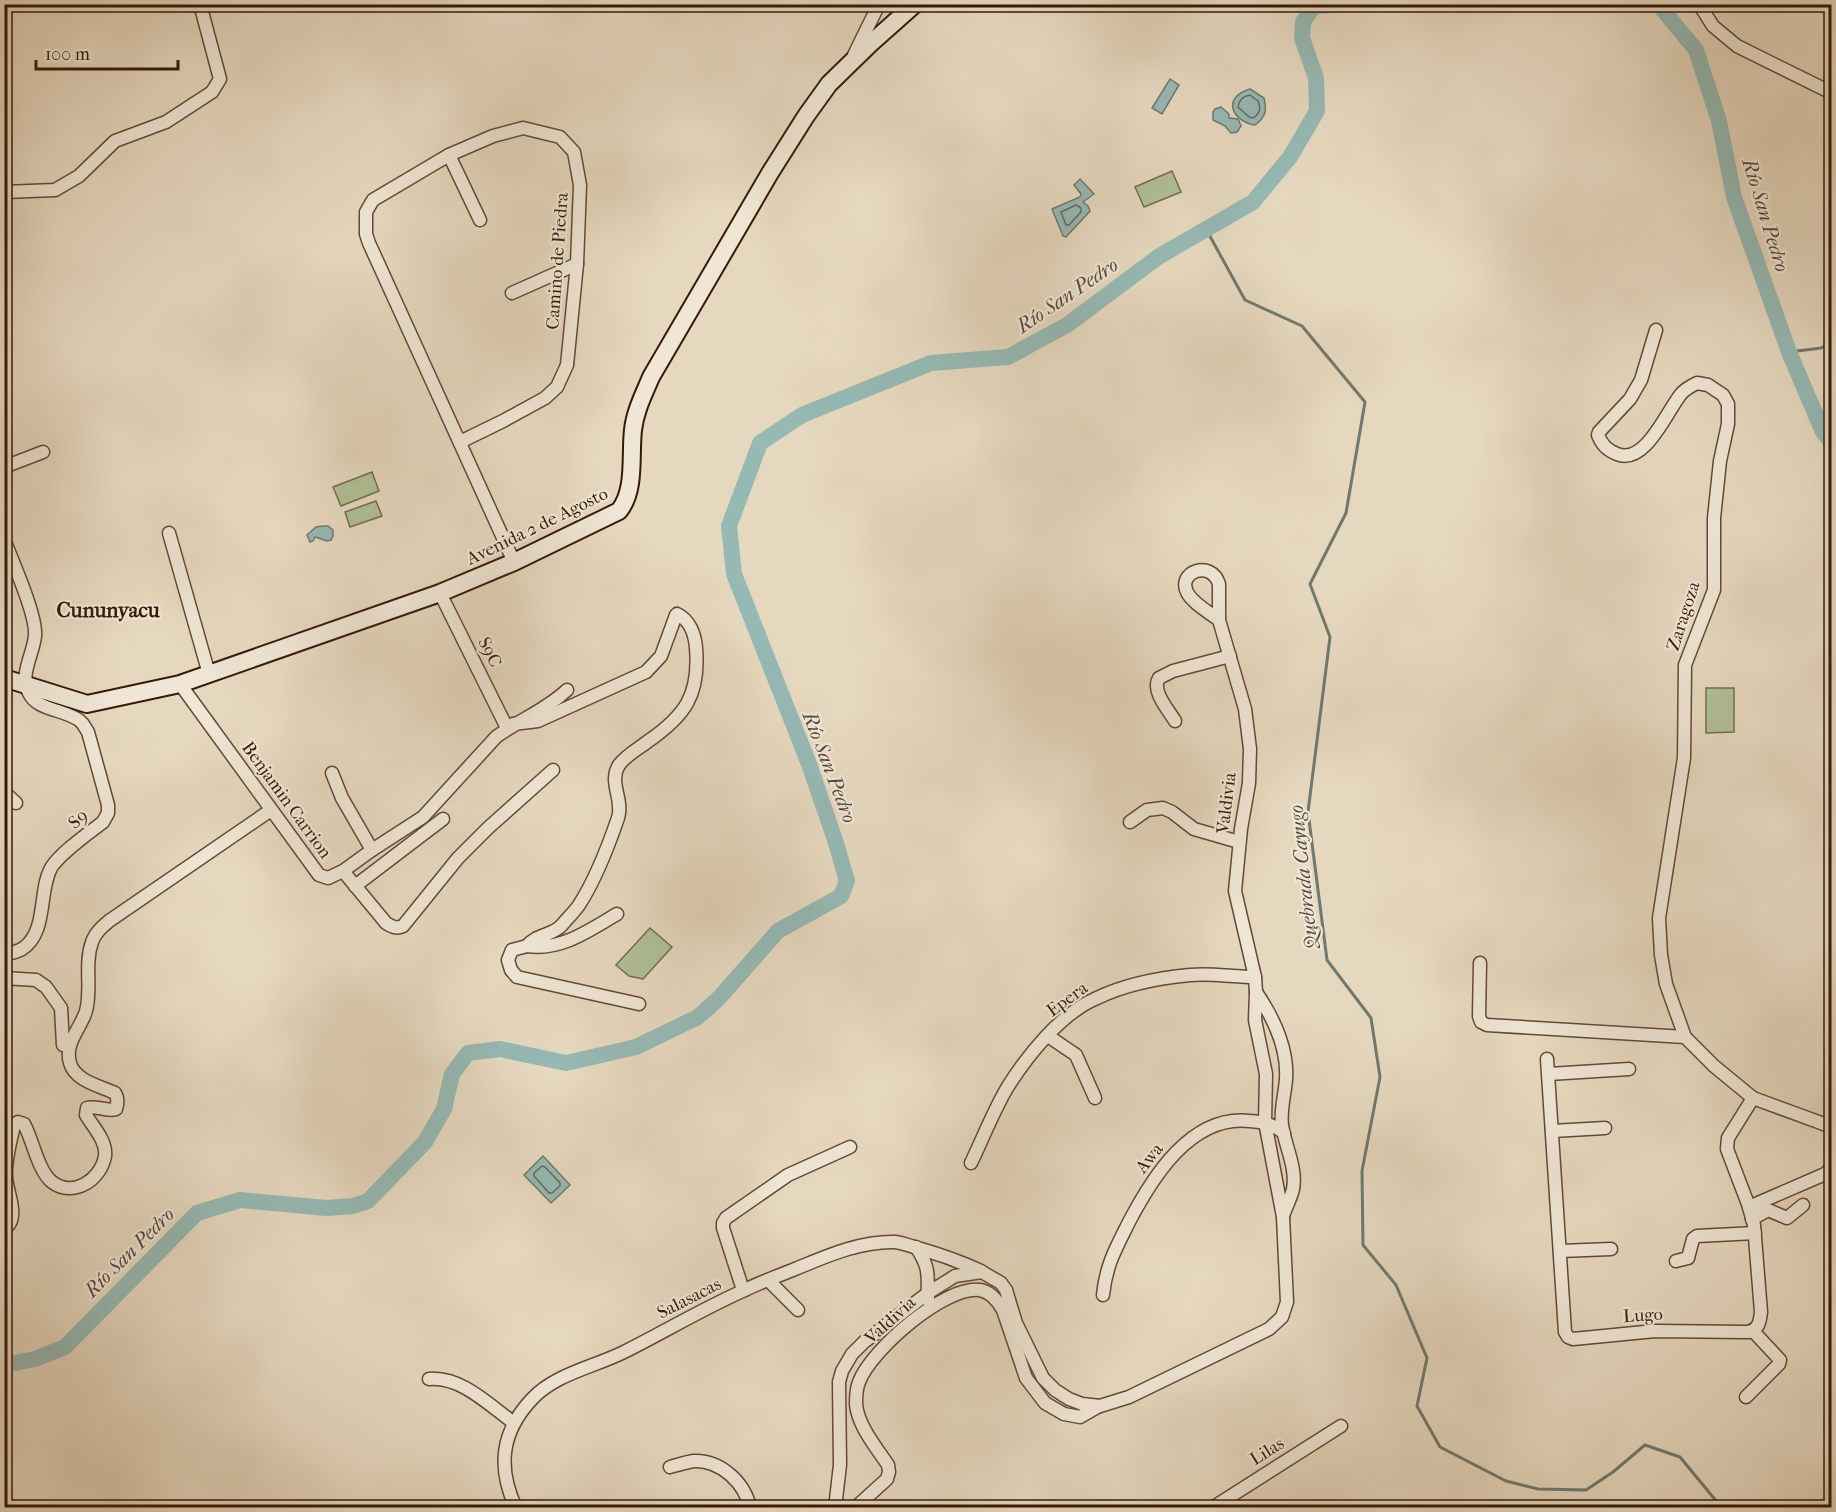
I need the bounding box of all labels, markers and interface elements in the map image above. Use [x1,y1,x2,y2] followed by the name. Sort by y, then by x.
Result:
[36,33,178,71] scale bar
[45,44,90,65] text: 100 m
[1737,154,1794,275] water label: Río San Pedro
[542,191,573,330] street label: Camino de Piedra
[1010,253,1122,339] water label: Río San Pedro
[462,483,611,570] street label: Avenida 2 de Agosto
[1662,578,1705,653] street label: Zaragoza
[56,598,160,622] district label: Cununyacu
[473,634,506,671] street label: S9C
[797,706,861,826] water label: Río San Pedro
[237,738,336,863] street label: Benjamin Carrion
[1212,771,1241,836] street label: Valdivia
[1284,804,1324,951] water label: Quebrada Cayugo
[64,805,92,833] street label: S9
[1043,977,1092,1021] street label: Epera
[1130,1138,1168,1178] street label: Awa
[78,1203,179,1303] water label: Río San Pedro
[654,1273,725,1323] street label: Salasacas
[860,1292,921,1349] street label: Valdivia
[1622,1304,1664,1327] street label: Lugo
[1246,1433,1288,1470] street label: Lilas

